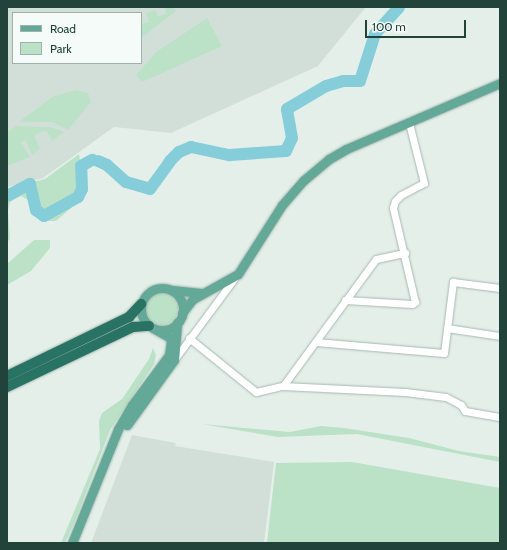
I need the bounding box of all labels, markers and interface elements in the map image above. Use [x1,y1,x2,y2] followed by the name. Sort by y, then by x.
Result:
[12,12,142,64] legend
[367,12,468,38] scale bar
[372,19,406,34] text: 100 m
[50,21,76,36] text: Road
[50,41,72,56] text: Park

